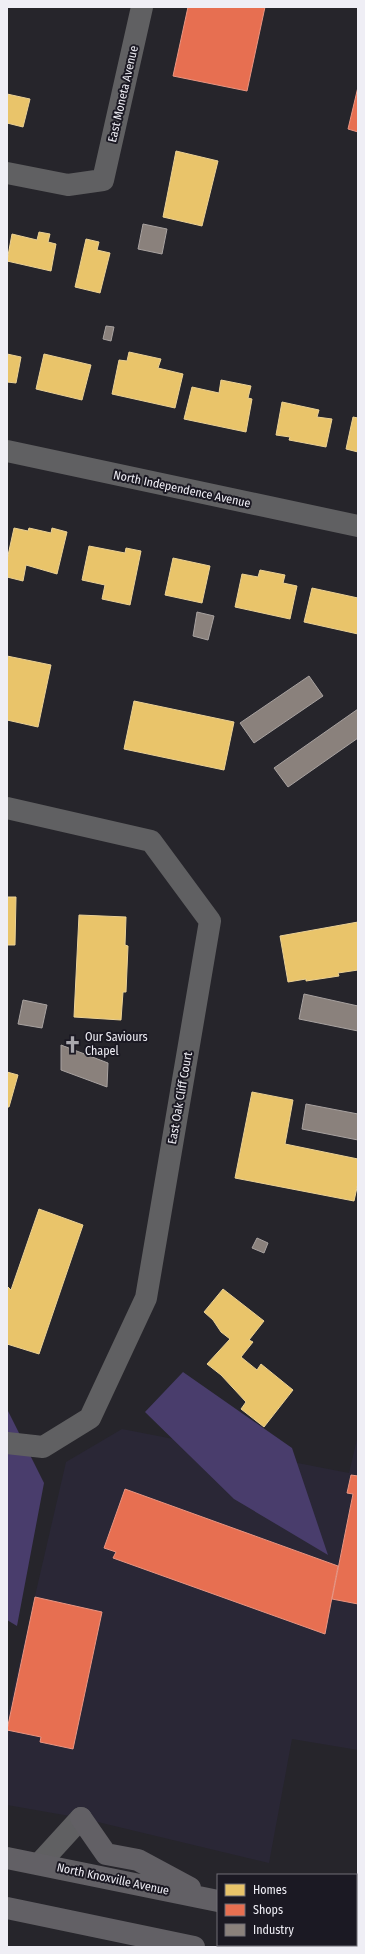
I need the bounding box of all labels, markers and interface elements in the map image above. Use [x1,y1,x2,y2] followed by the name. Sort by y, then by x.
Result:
[105,44,141,144] street label: East Moneta Avenue
[112,468,252,510] street label: North Independence Avenue
[85,1030,148,1058] place label: Our Saviours Chapel
[62,1034,82,1054] church icon: Our Saviours Chapel
[165,1051,195,1145] street label: East Oak Cliff Court
[56,1860,170,1898] street label: North Knoxville Avenue
[217,1874,357,1946] legend
[253,1883,287,1897] text: Homes
[253,1903,283,1917] text: Shops
[253,1923,294,1937] text: Industry

